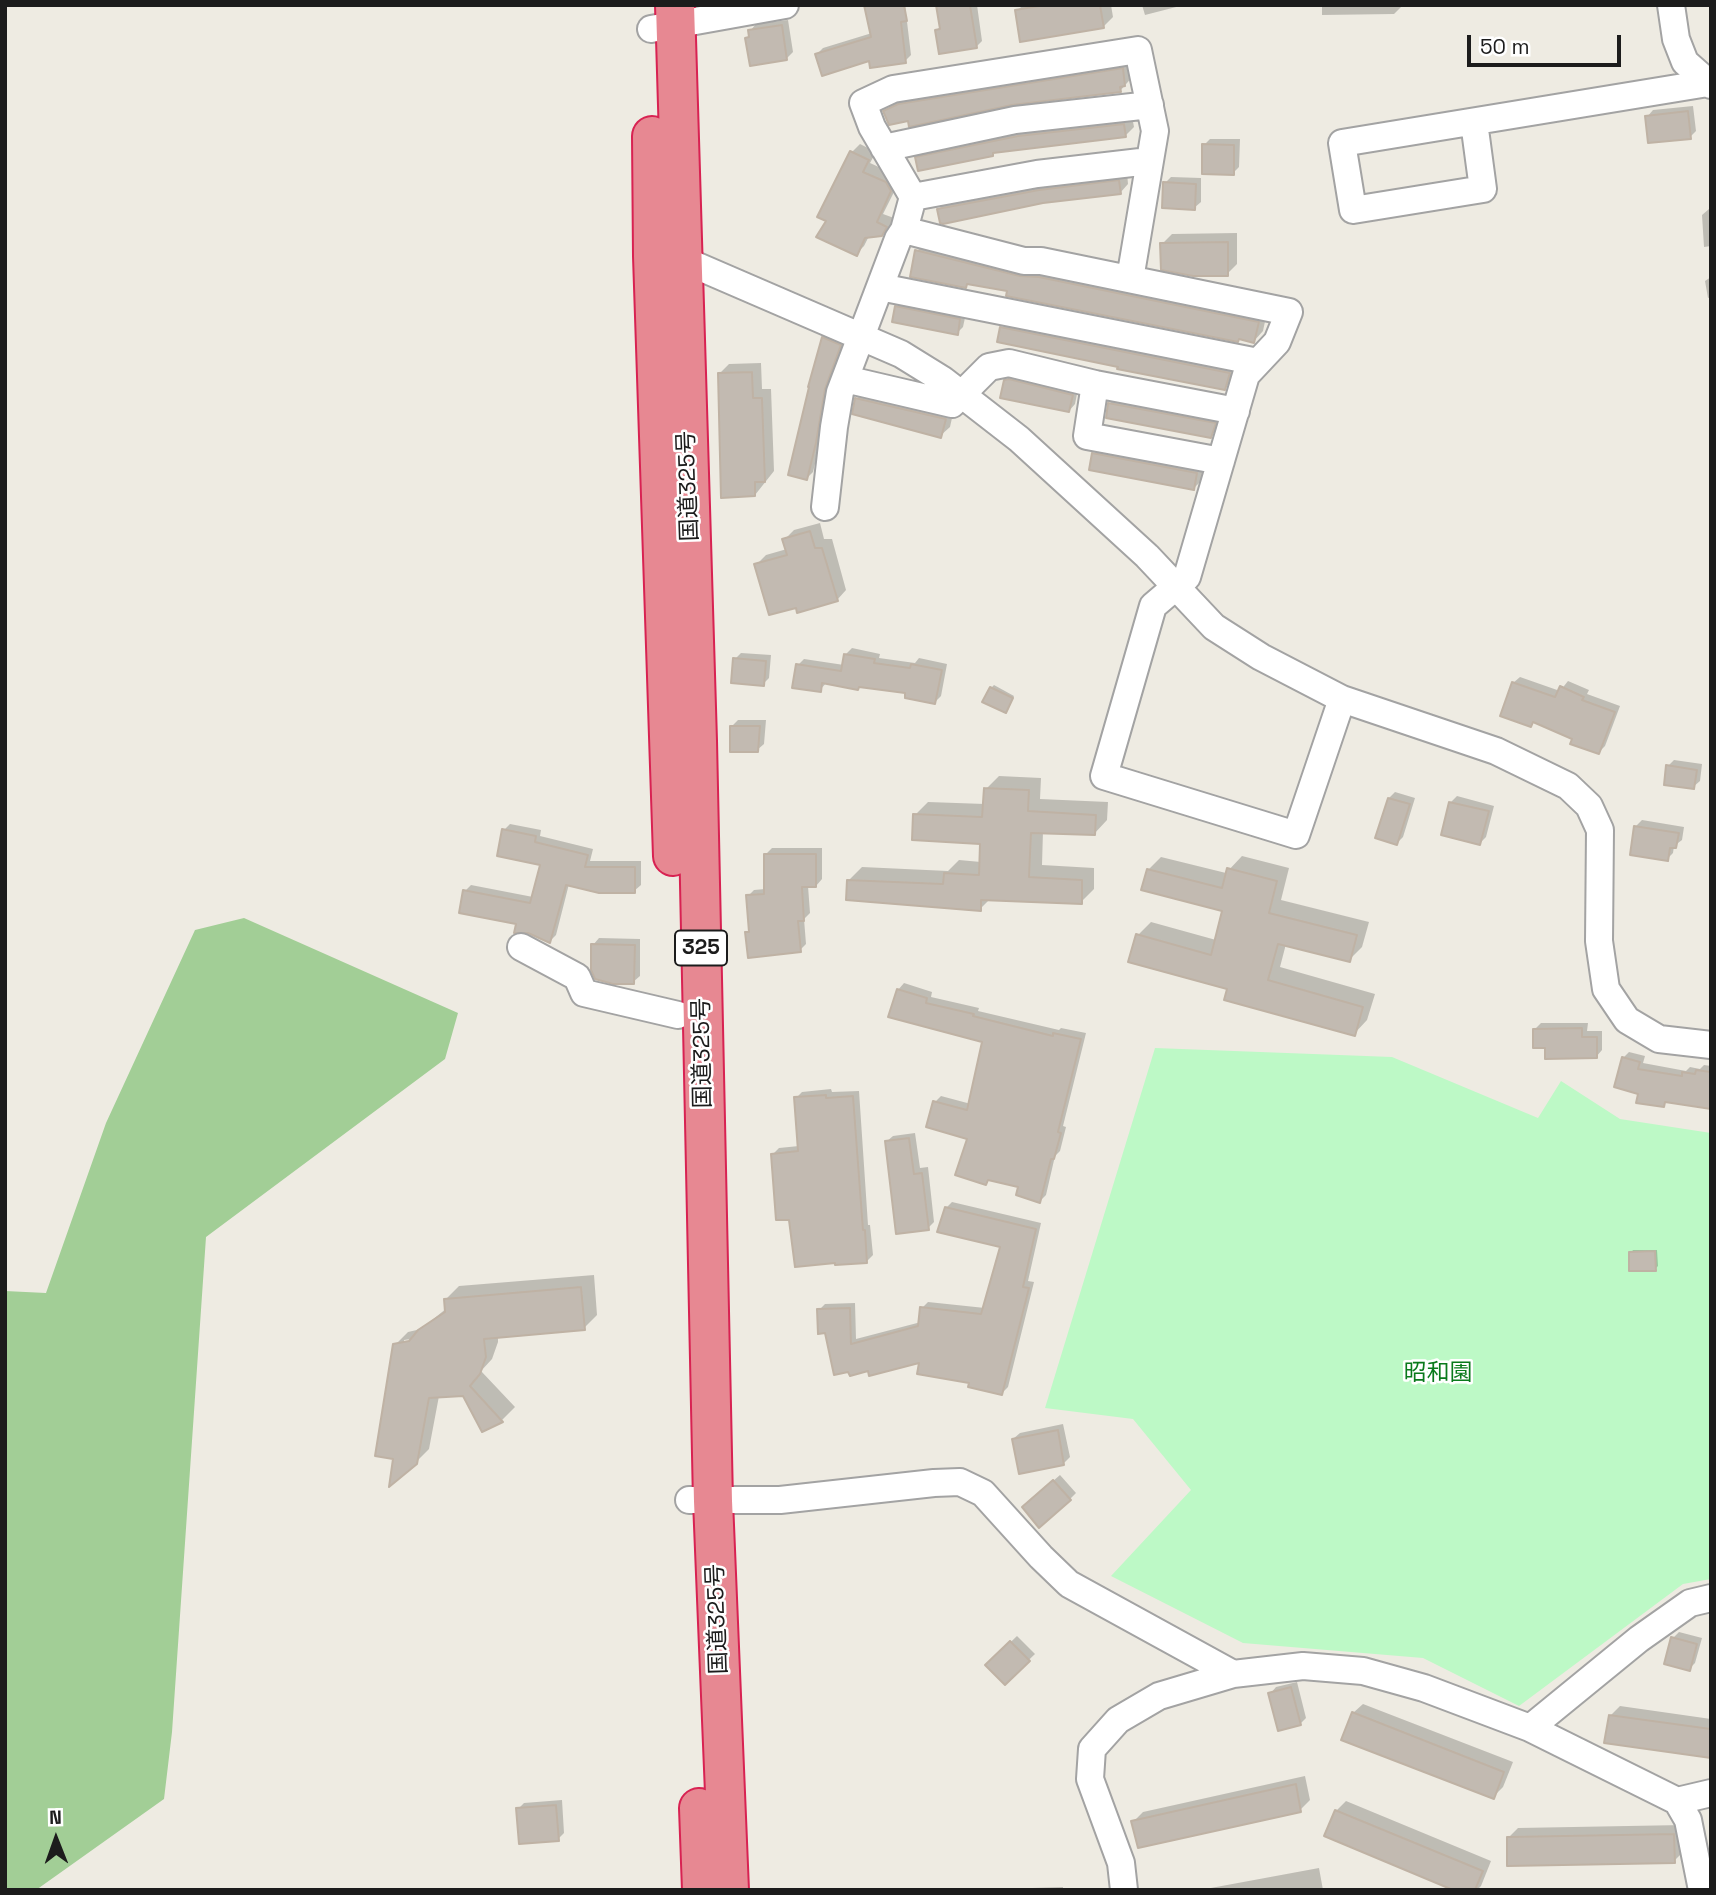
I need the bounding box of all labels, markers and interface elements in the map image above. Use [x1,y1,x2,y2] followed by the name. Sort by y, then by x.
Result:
[1471,21,1625,65] scale bar
[1480,33,1530,60] text: 50 m
[673,430,705,542] street label: 国道325号
[675,930,727,965] road number: 325
[688,997,718,1109] street label: 国道325号
[1404,1360,1472,1388] park label: 昭和園
[702,1563,734,1675] street label: 国道325号
[21,1804,91,1874] north arrow
[49,1805,62,1830] text: N

